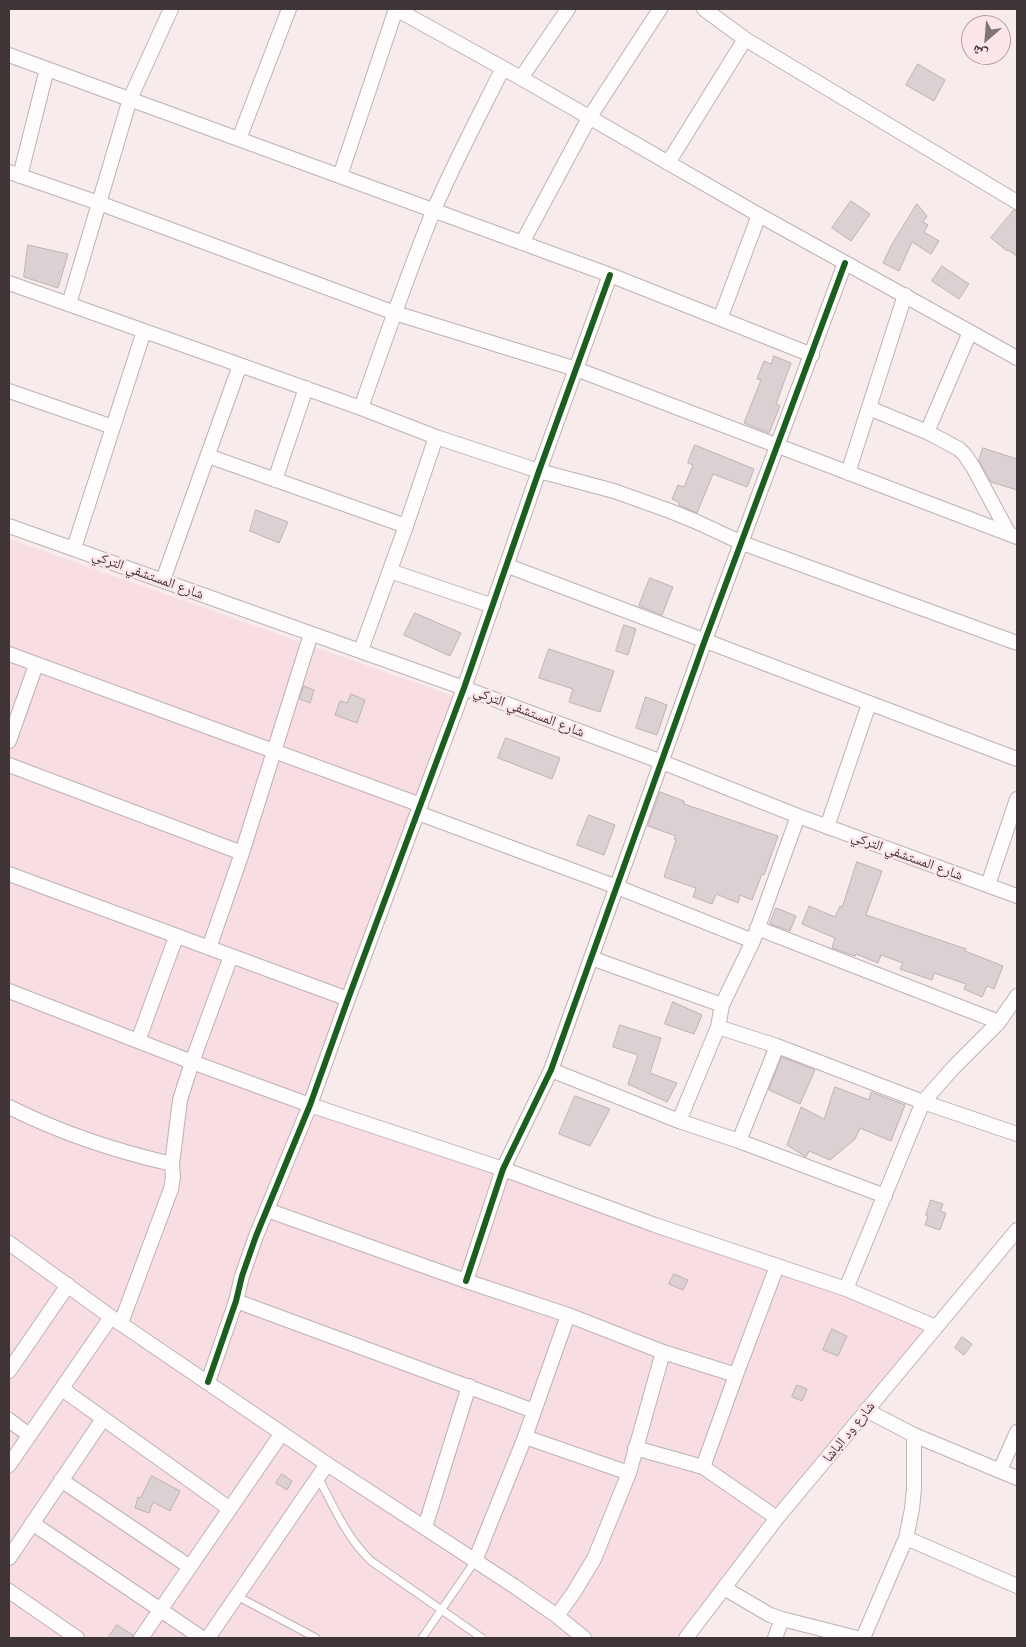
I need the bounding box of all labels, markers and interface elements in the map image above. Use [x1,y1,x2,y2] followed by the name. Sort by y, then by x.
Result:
[961,15,1011,65] north arrow
[969,41,990,64] text: ش
[90,547,206,603] street label: شارع المستشفي التركي
[471,683,587,741] street label: شارع المستشفي التركي
[849,828,965,884] street label: شارع المستشفي التركي
[819,1398,879,1466] street label: شارع ود الباشا

